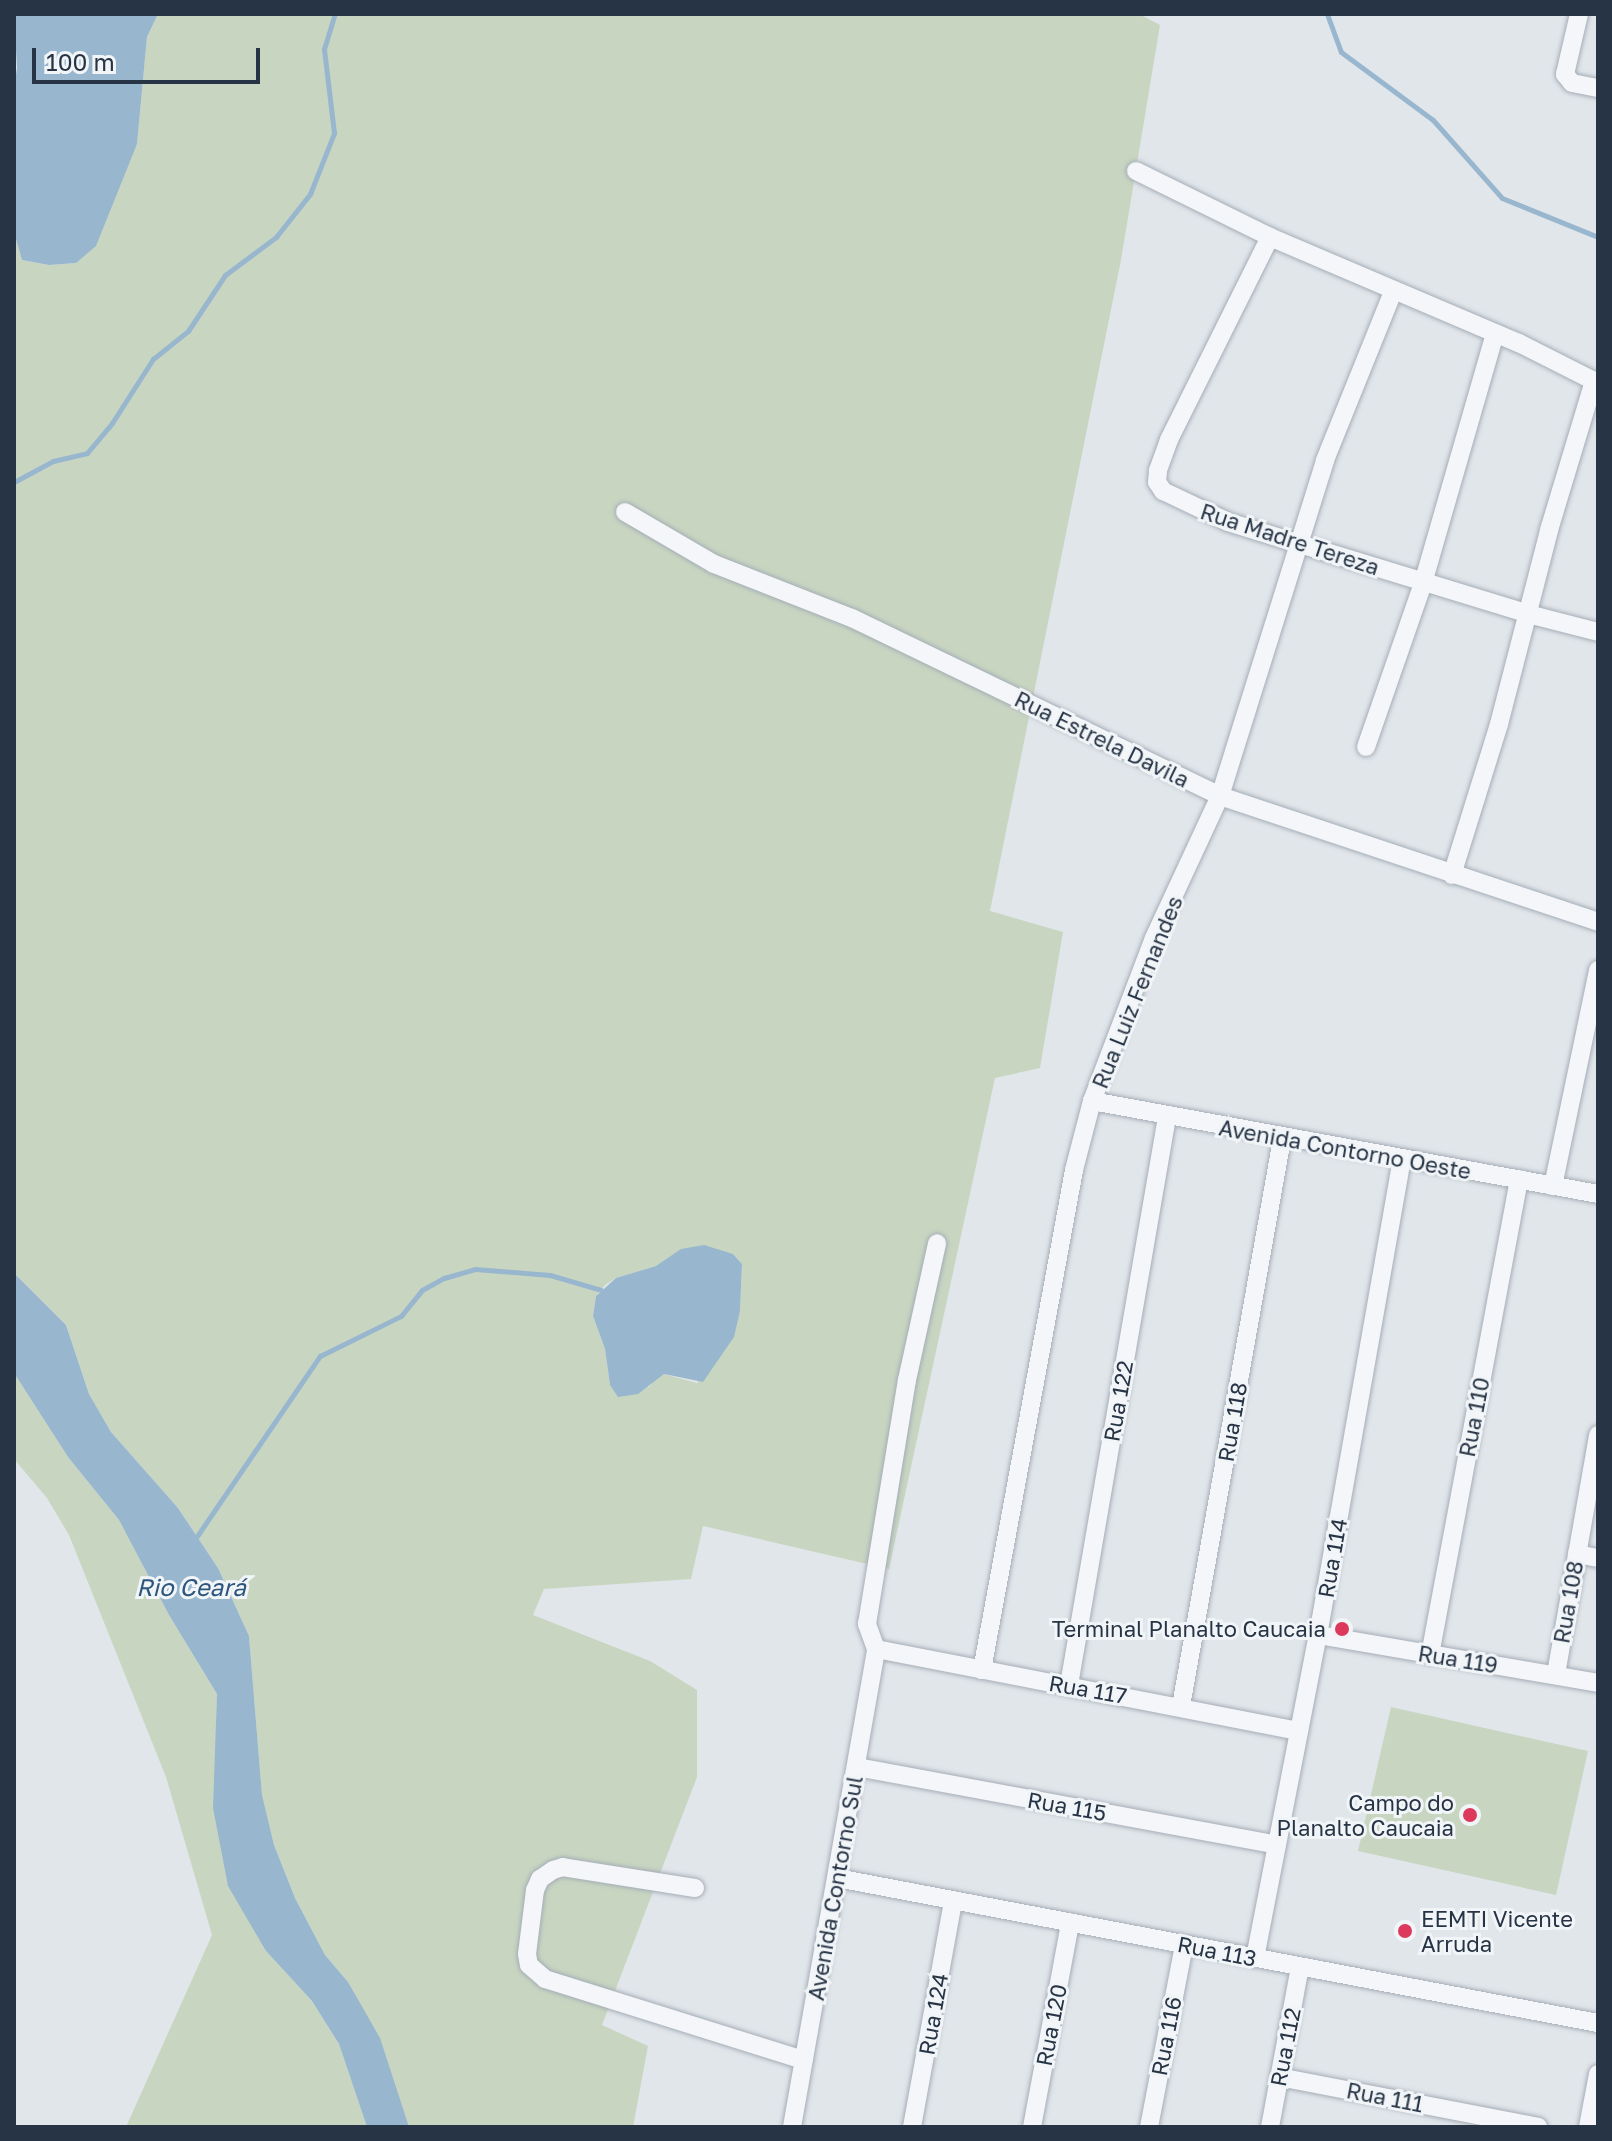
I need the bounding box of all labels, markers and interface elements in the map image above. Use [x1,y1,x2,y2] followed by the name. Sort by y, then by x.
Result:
[36,32,264,82] scale bar
[46,47,115,76] text: 100 m
[1197,498,1383,580] street label: Rua Madre Tereza
[1010,685,1194,793] street label: Rua Estrela Davila
[1086,892,1188,1092] street label: Rua Luiz Fernandes
[1217,1114,1473,1184] street label: Avenida Contorno Oeste
[1098,1358,1138,1444] street label: Rua 122
[1453,1375,1495,1459] street label: Rua 110
[1212,1380,1252,1464] street label: Rua 118
[1312,1516,1352,1600] street label: Rua 114
[1548,1559,1588,1645] street label: Rua 108
[136,1573,246,1601] water label: Rio Ceará
[1052,1616,1326,1642] place label: Terminal Planalto Caucaia
[1333,1620,1351,1638] marker: Terminal Planalto Caucaia
[1416,1640,1500,1678] street label: Rua 119
[1047,1669,1129,1709] street label: Rua 117
[802,1774,868,2002] street label: Avenida Contorno Sul
[1025,1786,1109,1826] street label: Rua 115
[1277,1789,1454,1840] place label: Campo do Planalto Caucaia
[1461,1806,1479,1824] marker: Campo do Planalto Caucaia
[1421,1905,1573,1956] place label: EEMTI Vicente Arruda
[1396,1922,1414,1940] marker: EEMTI Vicente Arruda
[1175,1930,1259,1972] street label: Rua 113
[913,1971,953,2057] street label: Rua 124
[1030,1982,1072,2068] street label: Rua 120
[1145,1994,1187,2078] street label: Rua 116
[1264,2005,1306,2089] street label: Rua 112
[1344,2077,1426,2117] street label: Rua 111

